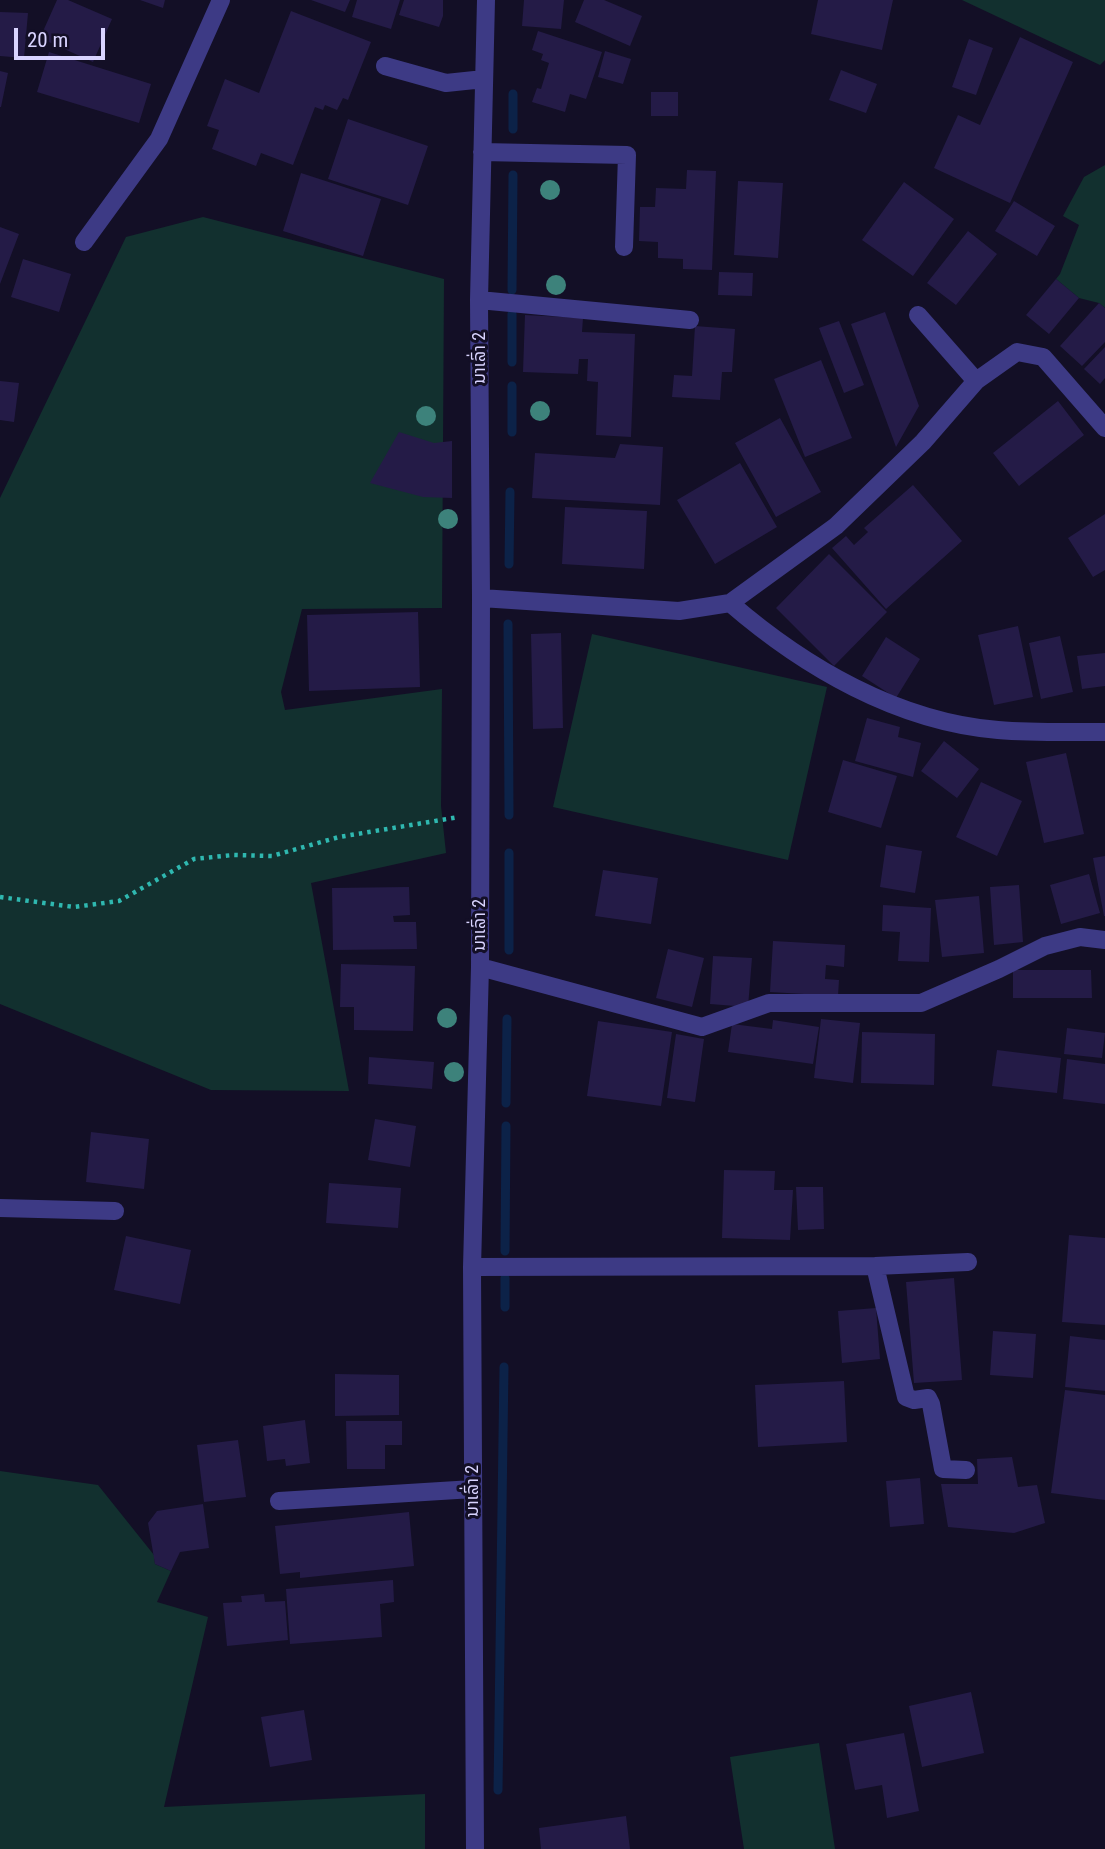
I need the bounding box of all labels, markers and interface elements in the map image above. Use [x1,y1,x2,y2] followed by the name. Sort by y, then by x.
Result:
[18,14,108,58] scale bar
[27,28,68,52] text: 20 m
[469,332,491,384] street label: ນາເລົ່າ 2
[469,899,491,951] street label: ນາເລົ່າ 2
[462,1465,484,1517] street label: ນາເລົ່າ 2

